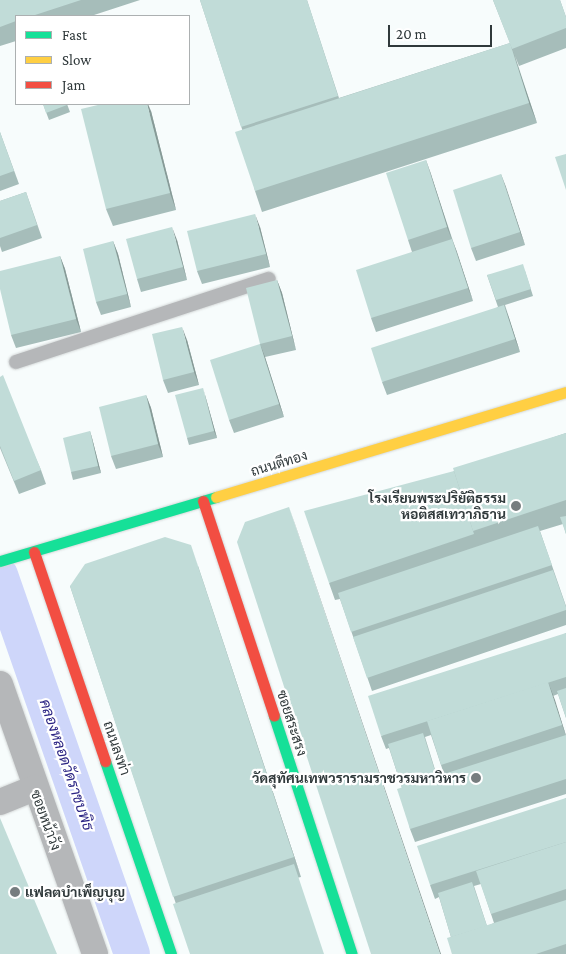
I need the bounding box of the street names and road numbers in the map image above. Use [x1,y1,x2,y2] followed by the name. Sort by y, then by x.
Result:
[249,446,309,480] street label: ถนนตีทอง
[273,688,311,758] street label: ซอยสระสรง
[100,719,134,777] street label: ถนนลงท่า
[27,788,65,852] street label: ซอยหน้าวัง

